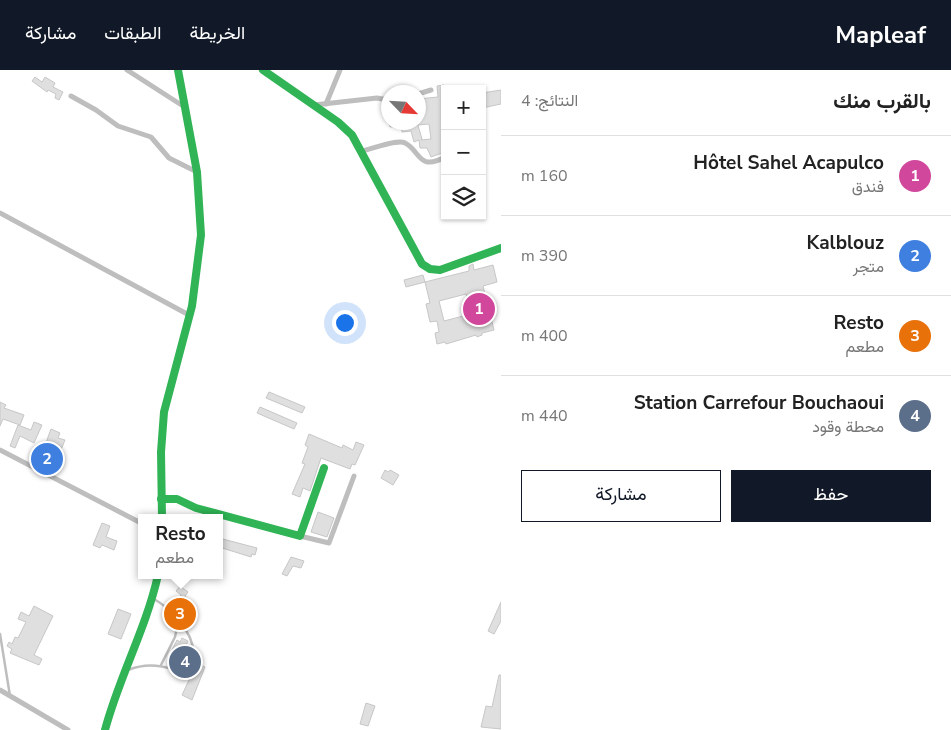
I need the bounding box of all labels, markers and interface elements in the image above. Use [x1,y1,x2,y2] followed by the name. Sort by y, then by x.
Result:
[835,19,926,51] text: Mapleaf
[25,21,76,45] text: مشاركة
[104,21,161,45] text: الطبقات
[189,21,245,45] text: الخريطة
[381,85,426,130] north arrow
[441,85,486,220] map controls
[441,85,486,130] button: +
[833,87,931,115] text: بالقرب منك
[521,90,578,112] text: النتائج: 4
[441,130,486,175] button: −
[693,150,884,176] text: Hôtel Sahel Acapulco
[521,165,568,187] text: 160 m
[910,165,920,187] text: 1
[441,175,486,220] button: layers
[852,176,884,198] text: فندق
[807,230,884,256] text: Kalblouz
[521,245,568,267] text: 390 m
[910,245,920,267] text: 2
[853,256,884,278] text: متجر
[463,290,495,328] pin: 1
[332,310,358,336] your location
[834,310,884,336] text: Resto
[521,325,568,347] text: 400 m
[910,325,920,347] text: 3
[845,336,884,358] text: مطعم
[634,390,884,416] text: Station Carrefour Bouchaoui
[521,405,568,427] text: 440 m
[910,405,920,427] text: 4
[812,416,884,438] text: محطة وقود
[31,440,63,478] pin: 2
[521,470,721,522] button: مشاركة
[731,470,931,522] button: حفظ
[138,514,223,579] popup
[155,521,206,547] text: Resto
[155,547,194,569] text: مطعم
[164,595,196,633] pin: 3
[169,643,201,681] pin: 4

